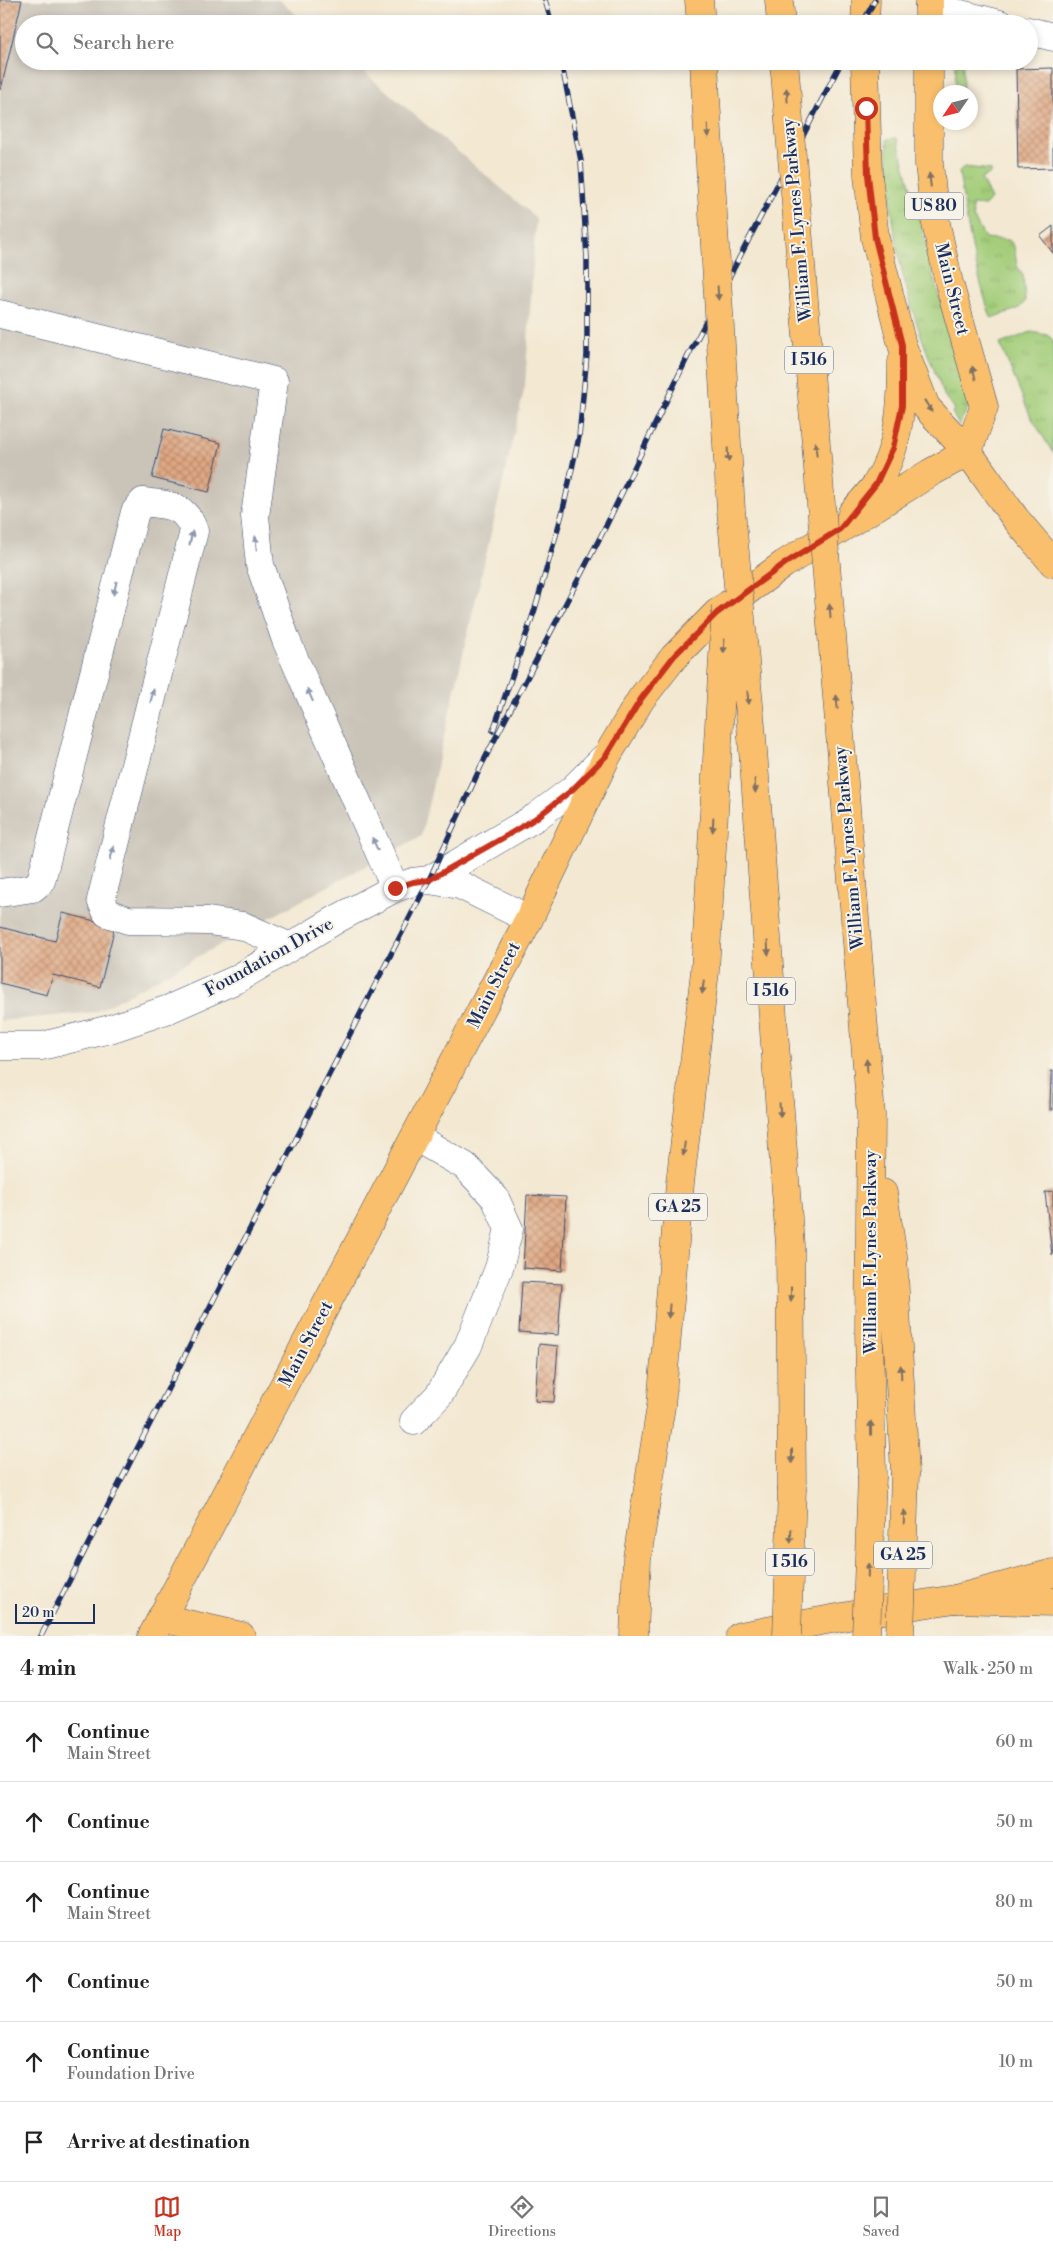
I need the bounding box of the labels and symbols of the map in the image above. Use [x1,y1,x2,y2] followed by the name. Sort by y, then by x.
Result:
[933,85,978,130] north arrow
[782,87,790,103] one-way arrow
[855,97,878,120] route start
[777,117,817,324] street label: William F. Lynes Parkway
[705,123,713,139] one-way arrow
[926,171,934,187] one-way arrow
[905,192,963,220] road number: US 80
[929,240,975,338] street label: Main Street
[714,285,722,301] one-way arrow
[785,346,833,374] road number: I 516
[970,365,978,380] one-way arrow
[923,399,932,413] one-way arrow
[812,441,820,457] one-way arrow
[724,447,732,463] one-way arrow
[188,530,196,546] one-way arrow
[252,534,260,550] one-way arrow
[111,580,119,595] one-way arrow
[825,603,833,619] one-way arrow
[719,638,727,654] one-way arrow
[148,688,156,703] one-way arrow
[305,688,313,702] one-way arrow
[744,690,752,706] one-way arrow
[833,694,841,710] one-way arrow
[829,745,869,952] street label: William F. Lynes Parkway
[752,778,760,794] one-way arrow
[709,818,717,834] one-way arrow
[371,837,379,851] one-way arrow
[109,846,117,861] one-way arrow
[384,877,407,900] route end
[201,912,337,1002] street label: Foundation Drive
[462,937,526,1032] street label: Main Street
[764,940,772,956] one-way arrow
[747,978,795,1004] road number: I 516
[699,980,707,996] one-way arrow
[863,1058,871,1074] one-way arrow
[777,1102,785,1118] one-way arrow
[680,1141,688,1157] one-way arrow
[859,1150,882,1355] street label: William F. Lynes Parkway
[649,1194,707,1220] road number: GA 25
[787,1286,795,1302] one-way arrow
[274,1296,339,1391] street label: Main Street
[665,1303,673,1319] one-way arrow
[896,1364,904,1380] one-way arrow
[866,1419,874,1435] one-way arrow
[788,1449,796,1465] one-way arrow
[900,1509,908,1525] one-way arrow
[786,1529,794,1545] one-way arrow
[874,1542,932,1568] road number: GA 25
[766,1548,814,1575] road number: I 516
[864,1562,872,1578] one-way arrow
[15,1601,95,1624] scale bar

